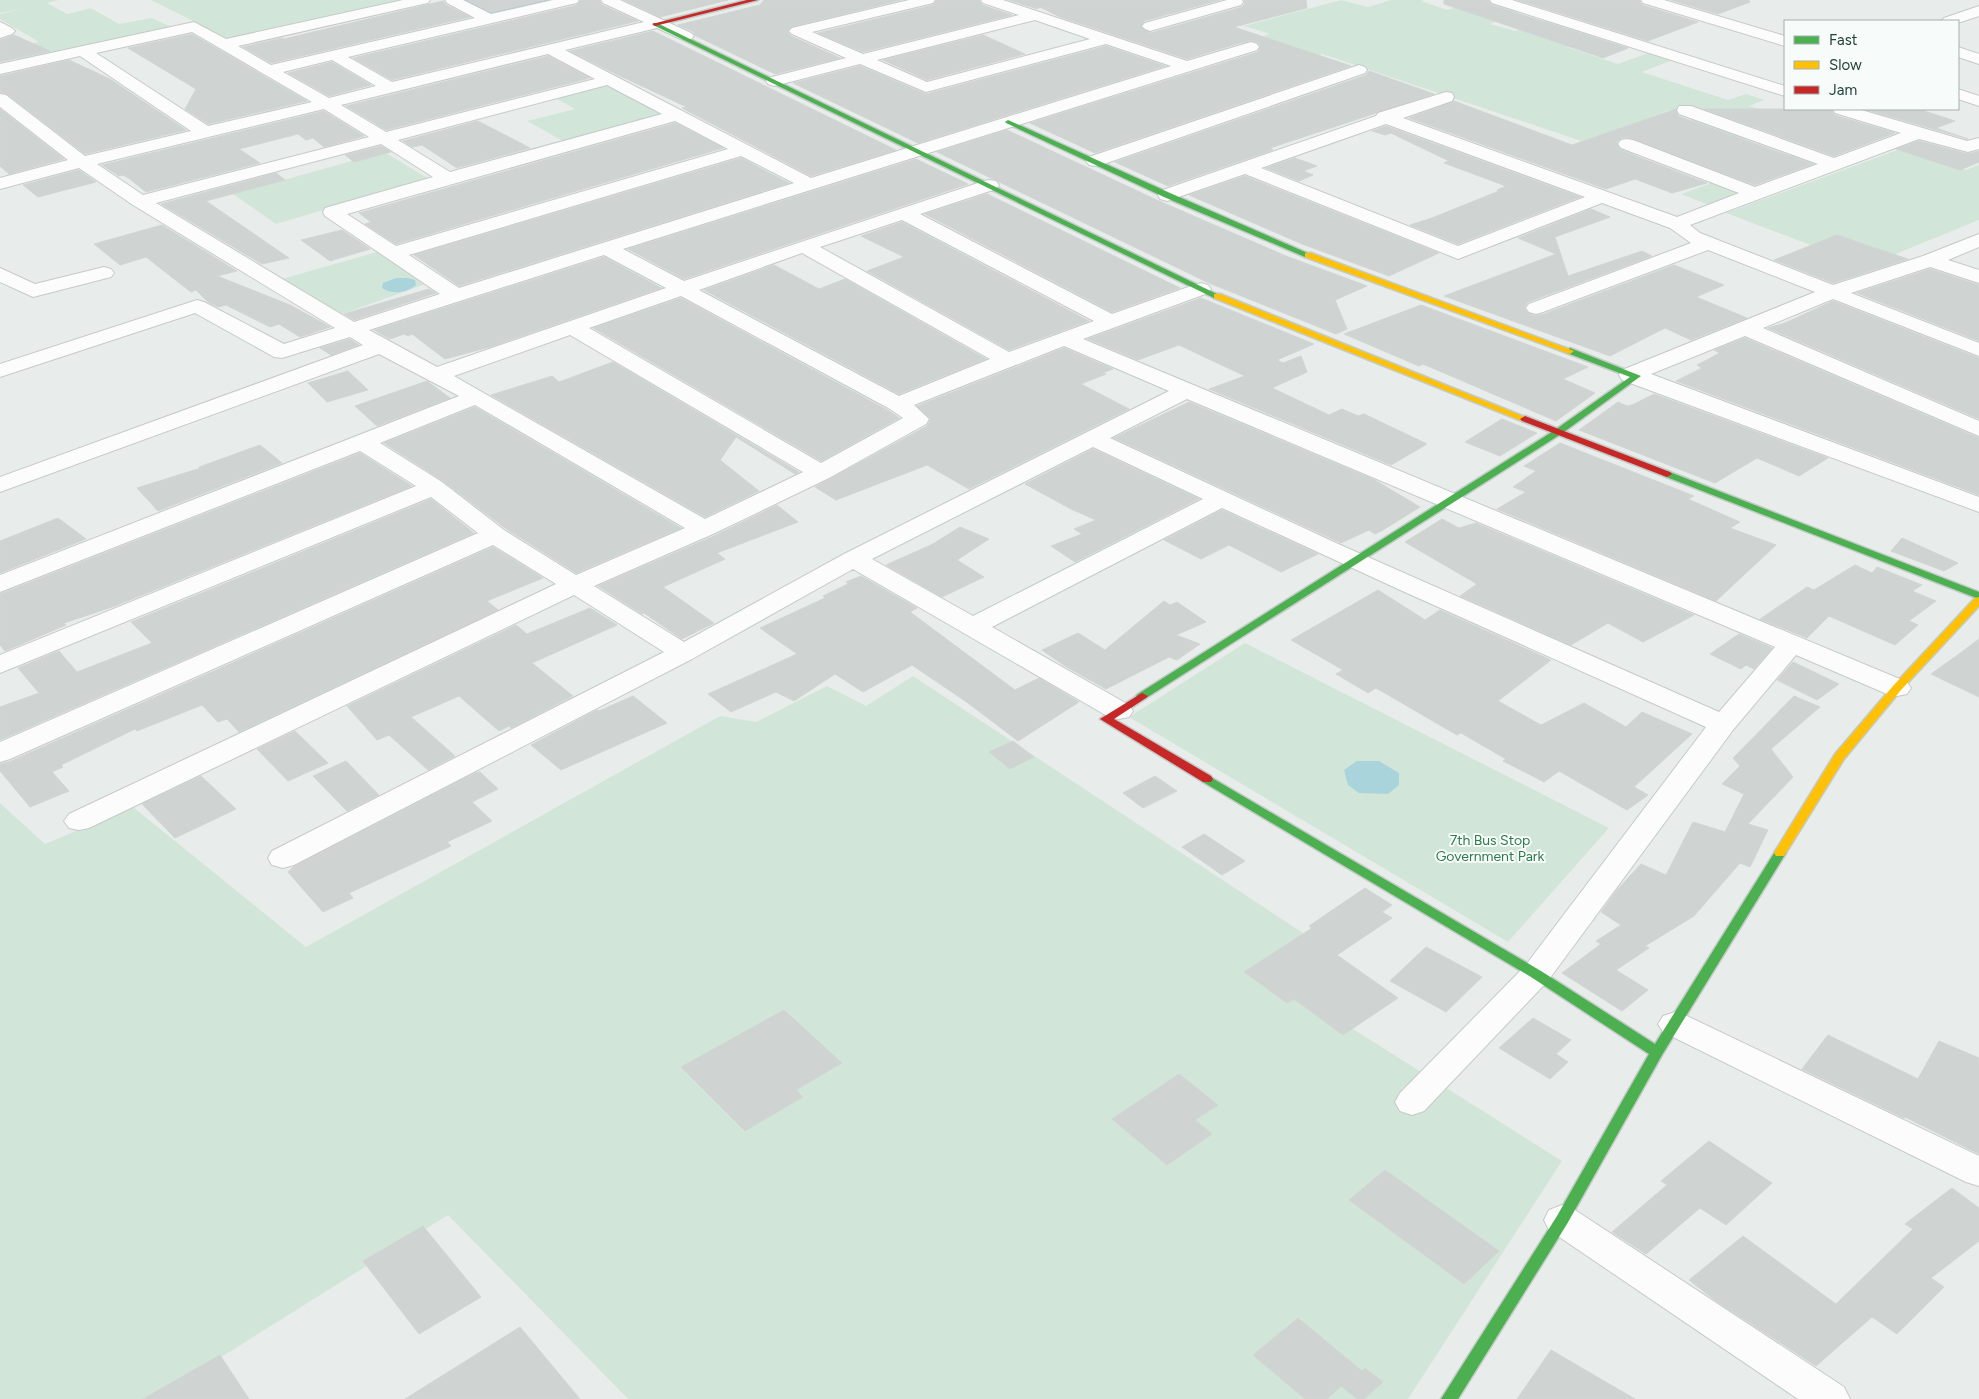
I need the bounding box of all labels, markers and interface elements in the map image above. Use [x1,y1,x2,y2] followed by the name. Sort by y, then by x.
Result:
[1784,20,1959,110] legend
[1829,31,1858,49] text: Fast
[1829,56,1862,74] text: Slow
[1829,81,1857,99] text: Jam
[1436,832,1545,865] park label: 7th Bus Stop Government Park

